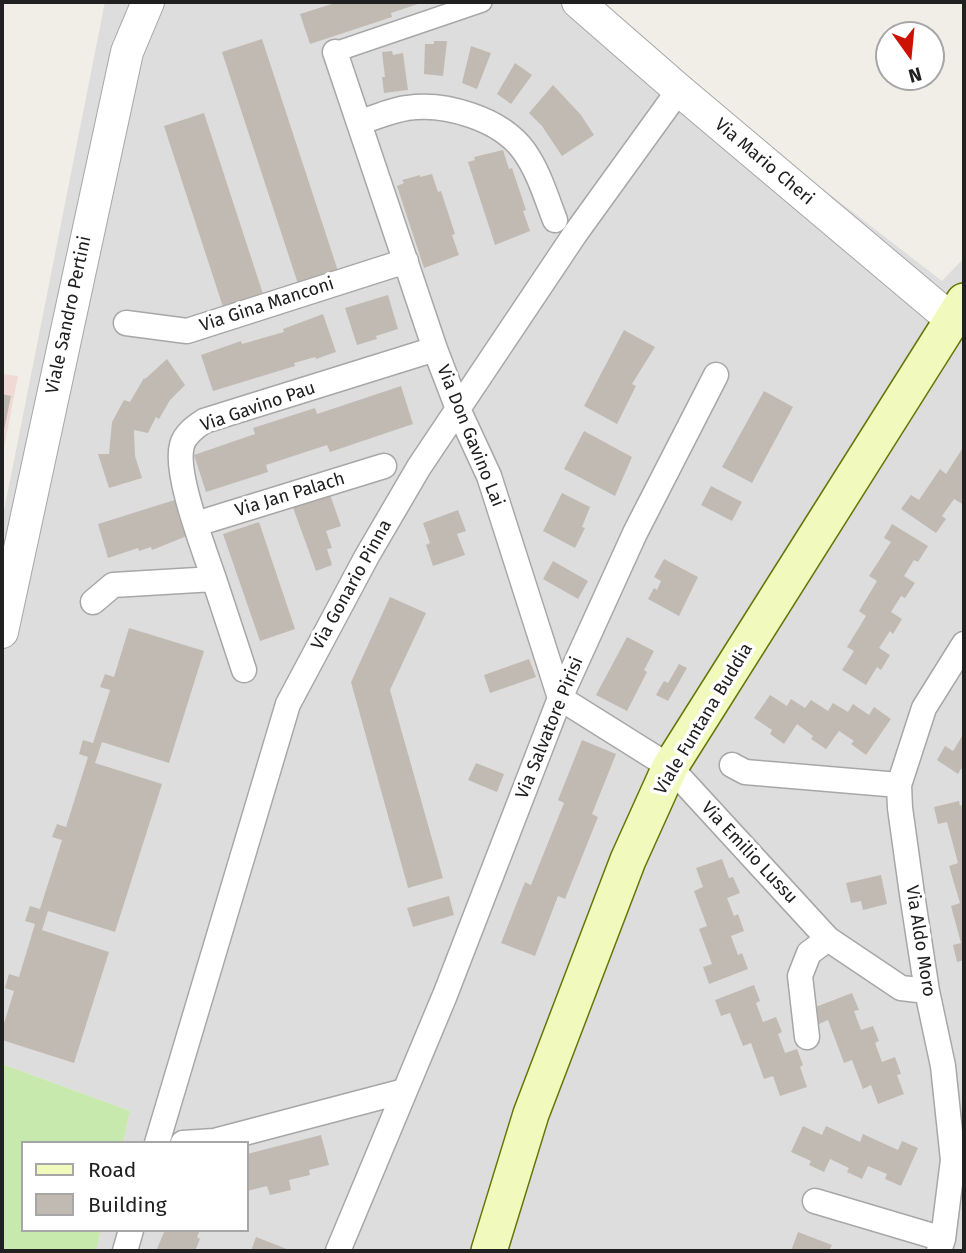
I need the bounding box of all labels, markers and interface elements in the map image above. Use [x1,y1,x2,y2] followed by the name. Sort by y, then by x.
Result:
[875,21,945,91] north arrow
[906,62,924,88] text: N
[710,114,818,210] street label: Via Mario Cheri
[42,234,96,396] street label: Viale Sandro Pertini
[197,273,337,337] street label: Via Gina Manconi
[432,362,508,510] street label: Via Don Gavino Lai
[198,377,318,437] street label: Via Gavino Pau
[233,468,347,522] street label: Via Jan Palach
[307,516,397,654] street label: Via Gonario Pinna
[650,639,758,799] street label: Viale Funtana Buddia
[512,654,588,802] street label: Via Salvatore Pirisi
[696,798,802,908] street label: Via Emilio Lussu
[901,884,939,998] street label: Via Aldo Moro
[21,1141,248,1232] legend
[88,1157,136,1183] text: Road
[88,1192,167,1218] text: Building

